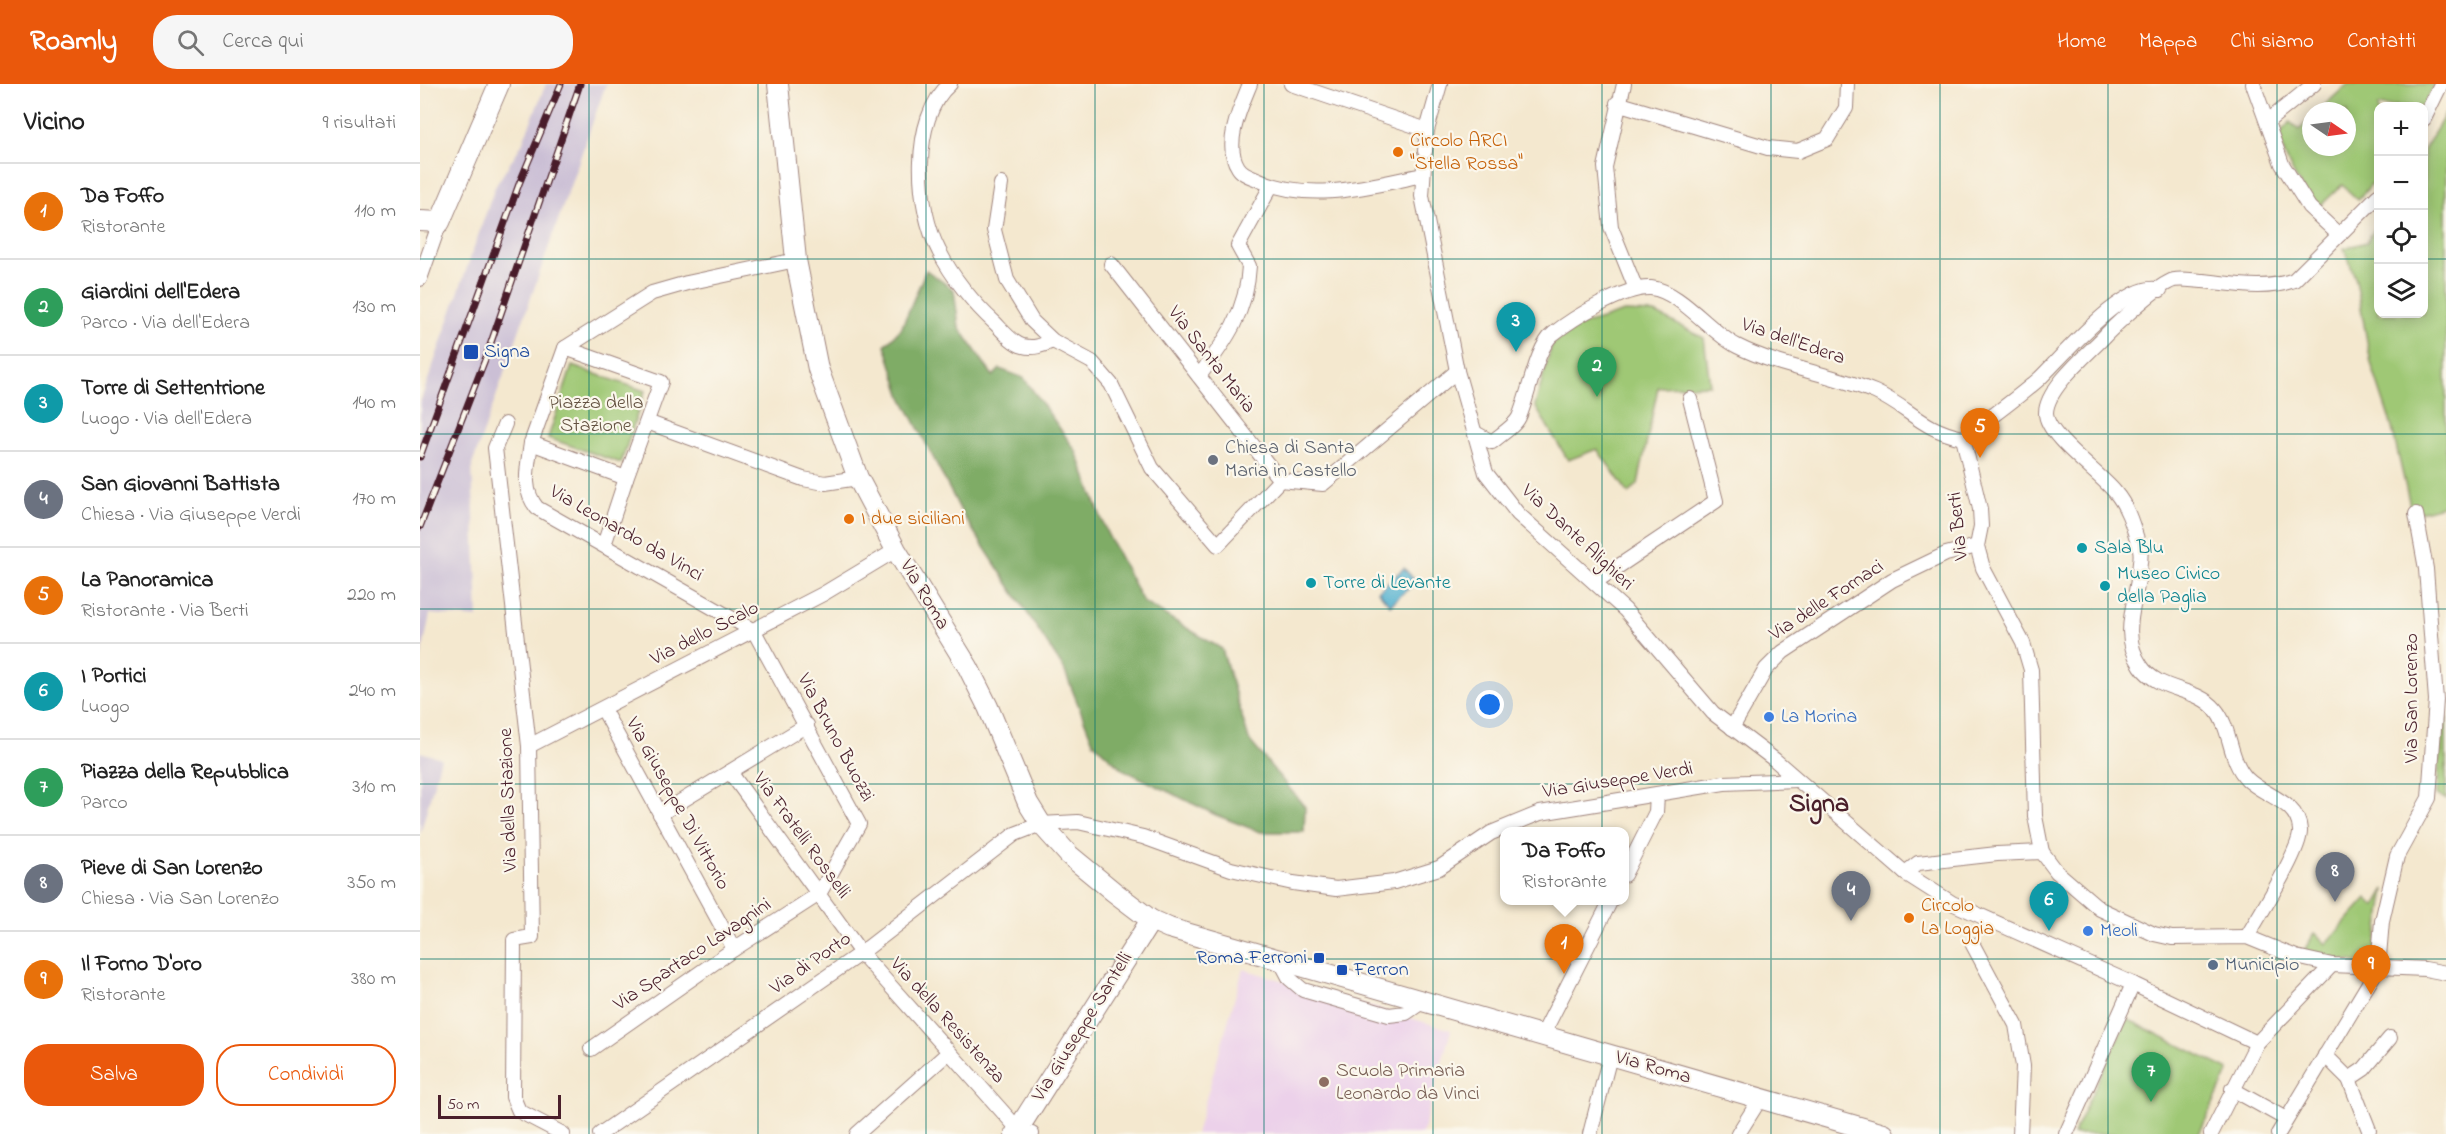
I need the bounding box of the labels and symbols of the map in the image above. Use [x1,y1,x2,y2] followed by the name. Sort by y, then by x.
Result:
[2302,102,2356,156] north arrow
[1410,127,1523,179] place label: Circolo ARCI "Stella Rossa"
[1391,145,1405,159] marker: Circolo ARCI "Stella Rossa"
[1159,299,1262,420] street label: Via Santa Maria
[1496,302,1536,352] pin: 3
[1736,310,1849,373] street label: Via dell'Edera
[484,338,530,368] place label: Signa
[462,343,480,361] marker: Signa
[1578,348,1616,397] pin: 2
[548,389,644,441] park label: Piazza della Stazione
[1960,408,2000,458] pin: 5
[1225,434,1357,486] place label: Chiesa di Santa Maria in Castello
[1206,453,1220,467] marker: Chiesa di Santa Maria in Castello
[1513,477,1640,599] street label: Via Dante Alighieri
[543,478,708,590] street label: Via Leonardo da Vinci
[1941,490,1977,563] street label: Via Berti
[861,505,965,534] place label: I due siciliani
[842,512,856,526] marker: I due siciliani
[2094,534,2164,563] place label: Sala Blu
[2075,541,2089,555] marker: Sala Blu
[891,553,956,636] street label: Via Roma
[1763,553,1890,650] street label: Via delle Fornaci
[2117,560,2220,613] place label: Museo Civico della Paglia
[1323,569,1451,598] place label: Torre di Levante
[1304,576,1318,590] marker: Torre di Levante
[2098,579,2112,593] marker: Museo Civico della Paglia
[645,594,764,674] street label: Via dello Scalo
[2398,633,2427,764] street label: Via San Lorenzo
[788,668,881,807] street label: Via Bruno Buozzi
[1475,690,1504,719] your location
[1781,703,1857,732] place label: La Morina
[1762,710,1776,724] marker: La Morina
[617,711,737,896] street label: Via Giuseppe Di Vittorio
[492,727,526,874] street label: Via della Stazione
[1540,755,1695,807] street label: Via Giuseppe Verdi
[745,766,857,905] street label: Via Fratelli Rosselli
[1789,786,1849,825] district label: Signa
[2316,852,2354,902] pin: 8
[1832,872,1870,921] pin: 4
[2030,882,2068,931] pin: 6
[607,891,778,1020] street label: Via Spartaco Lavagnini
[1921,892,1994,945] place label: Circolo La Loggia
[1902,911,1916,925] marker: Circolo La Loggia
[2100,917,2138,946] place label: Meoli
[1544,924,1584,974] pin: 1
[2081,924,2095,938] marker: Meoli
[763,925,858,1003] street label: Via di Porto
[1196,944,1307,973] place label: Roma Ferroni
[2352,946,2390,995] pin: 9
[1025,947,1141,1108] street label: Via Giuseppe Santelli
[882,951,1012,1091] street label: Via della Resistenza
[1312,951,1326,965] marker: Roma Ferroni
[2225,951,2299,980] place label: Municipio
[1353,956,1409,985] place label: Ferron
[2206,958,2220,972] marker: Municipio
[1335,963,1349,977] marker: Ferron
[1611,1043,1694,1093] street label: Via Roma
[2132,1052,2170,1102] pin: 7
[1336,1057,1480,1109] place label: Scuola Primaria Leonardo da Vinci
[1317,1075,1331,1089] marker: Scuola Primaria Leonardo da Vinci
[438,1092,561,1120] scale bar

